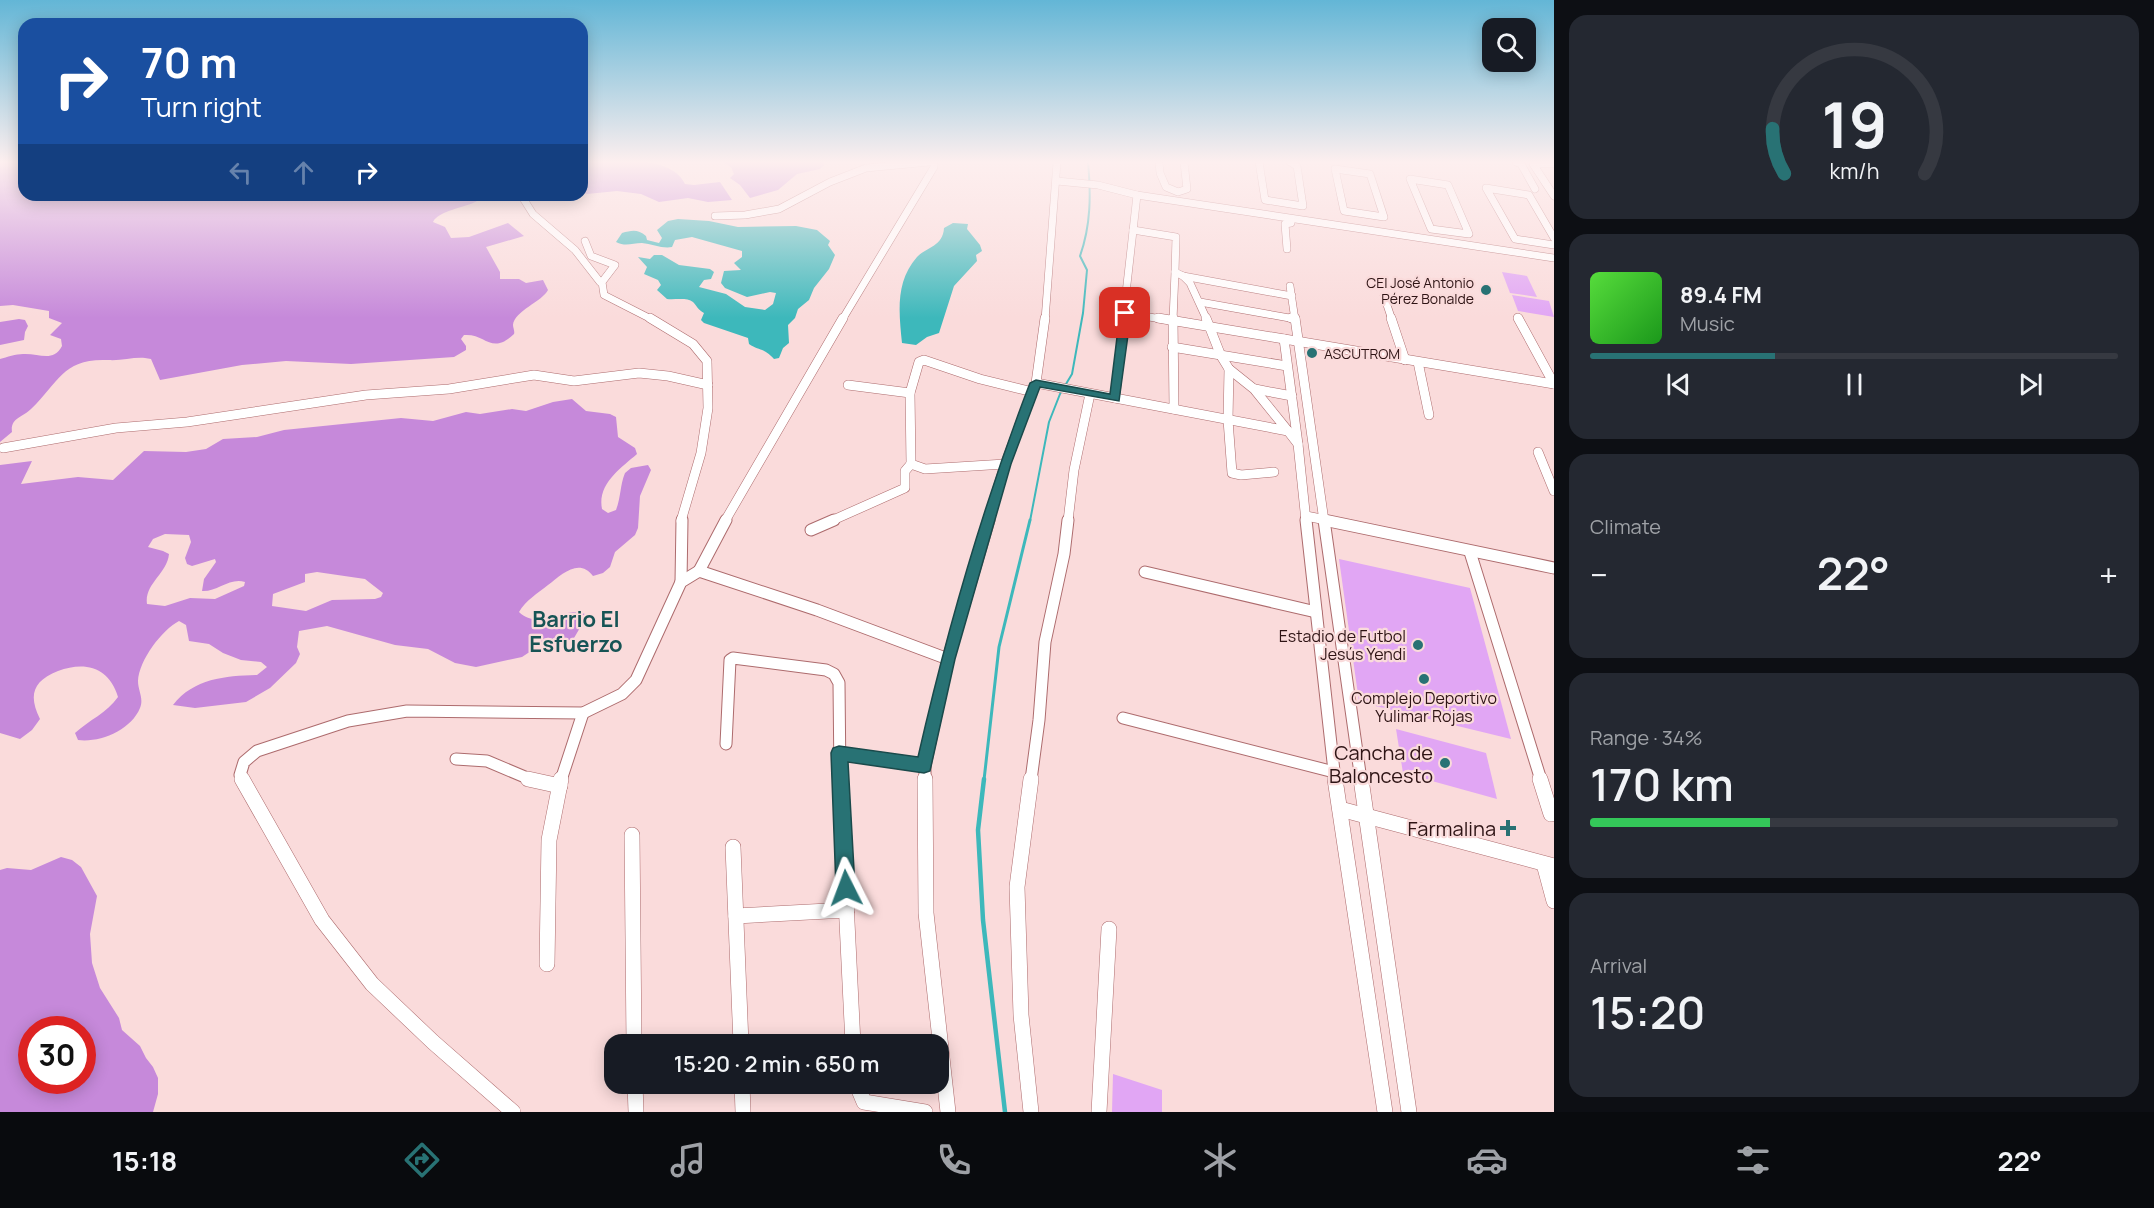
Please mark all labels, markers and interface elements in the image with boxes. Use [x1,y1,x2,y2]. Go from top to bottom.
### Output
map controls [1482,18,1536,72]
button: search [1482,18,1536,72]
text: 70 m [141,33,237,91]
icon: right [42,42,120,120]
text: 19 [1821,81,1887,167]
text: Turn right [141,88,262,125]
icon: left [224,156,257,189]
icon: ahead [287,156,320,189]
icon: right [350,156,383,189]
text: km/h [1829,157,1879,186]
place label: CEI José Antonio Pérez Bonalde [1366,273,1474,308]
text: 89.4 FM [1680,280,1762,310]
marker: CEI José Antonio Pérez Bonalde [1479,283,1493,297]
pin [1099,287,1150,338]
icon: arrive [1108,296,1141,329]
text: Music [1680,310,1735,337]
place label: ASCUTROM [1324,344,1400,363]
marker: ASCUTROM [1305,346,1319,360]
icon: previous [1662,368,1695,401]
icon: pause [1838,368,1871,401]
icon: next [2014,368,2047,401]
text: Climate [1590,513,1661,540]
text: 22° [1817,542,1890,604]
text: − [1590,552,1608,597]
text: + [2099,552,2118,597]
district label: Barrio El Esfuerzo [529,604,623,659]
place label: Estadio de Futbol Jesús Yendi [1279,625,1406,665]
marker: Estadio de Futbol Jesús Yendi [1411,638,1425,652]
marker: Complejo Deportivo Yulimar Rojas [1417,672,1431,686]
place label: Complejo Deportivo Yulimar Rojas [1351,687,1497,727]
text: Range · 34% [1590,724,1703,751]
place label: Cancha de Baloncesto [1329,739,1433,789]
text: 170 km [1590,753,1734,815]
marker: Cancha de Baloncesto [1438,756,1452,770]
place label: Farmalina [1408,815,1496,842]
marker: Farmalina [1501,821,1515,835]
position arrow [814,856,878,920]
text: Arrival [1590,952,1647,979]
text: 15:20 [1590,981,1705,1043]
speed limit sign: 30 [18,1016,96,1094]
text: 15:20 · 2 min · 650 m [674,1049,879,1079]
icon: directions [401,1139,443,1181]
icon: music [667,1139,709,1181]
icon: phone [933,1139,975,1181]
icon: climate [1199,1139,1241,1181]
icon: car [1466,1139,1508,1181]
icon: filters [1732,1139,1774,1181]
text: 15:18 [112,1142,177,1179]
text: 22° [1998,1142,2042,1179]

